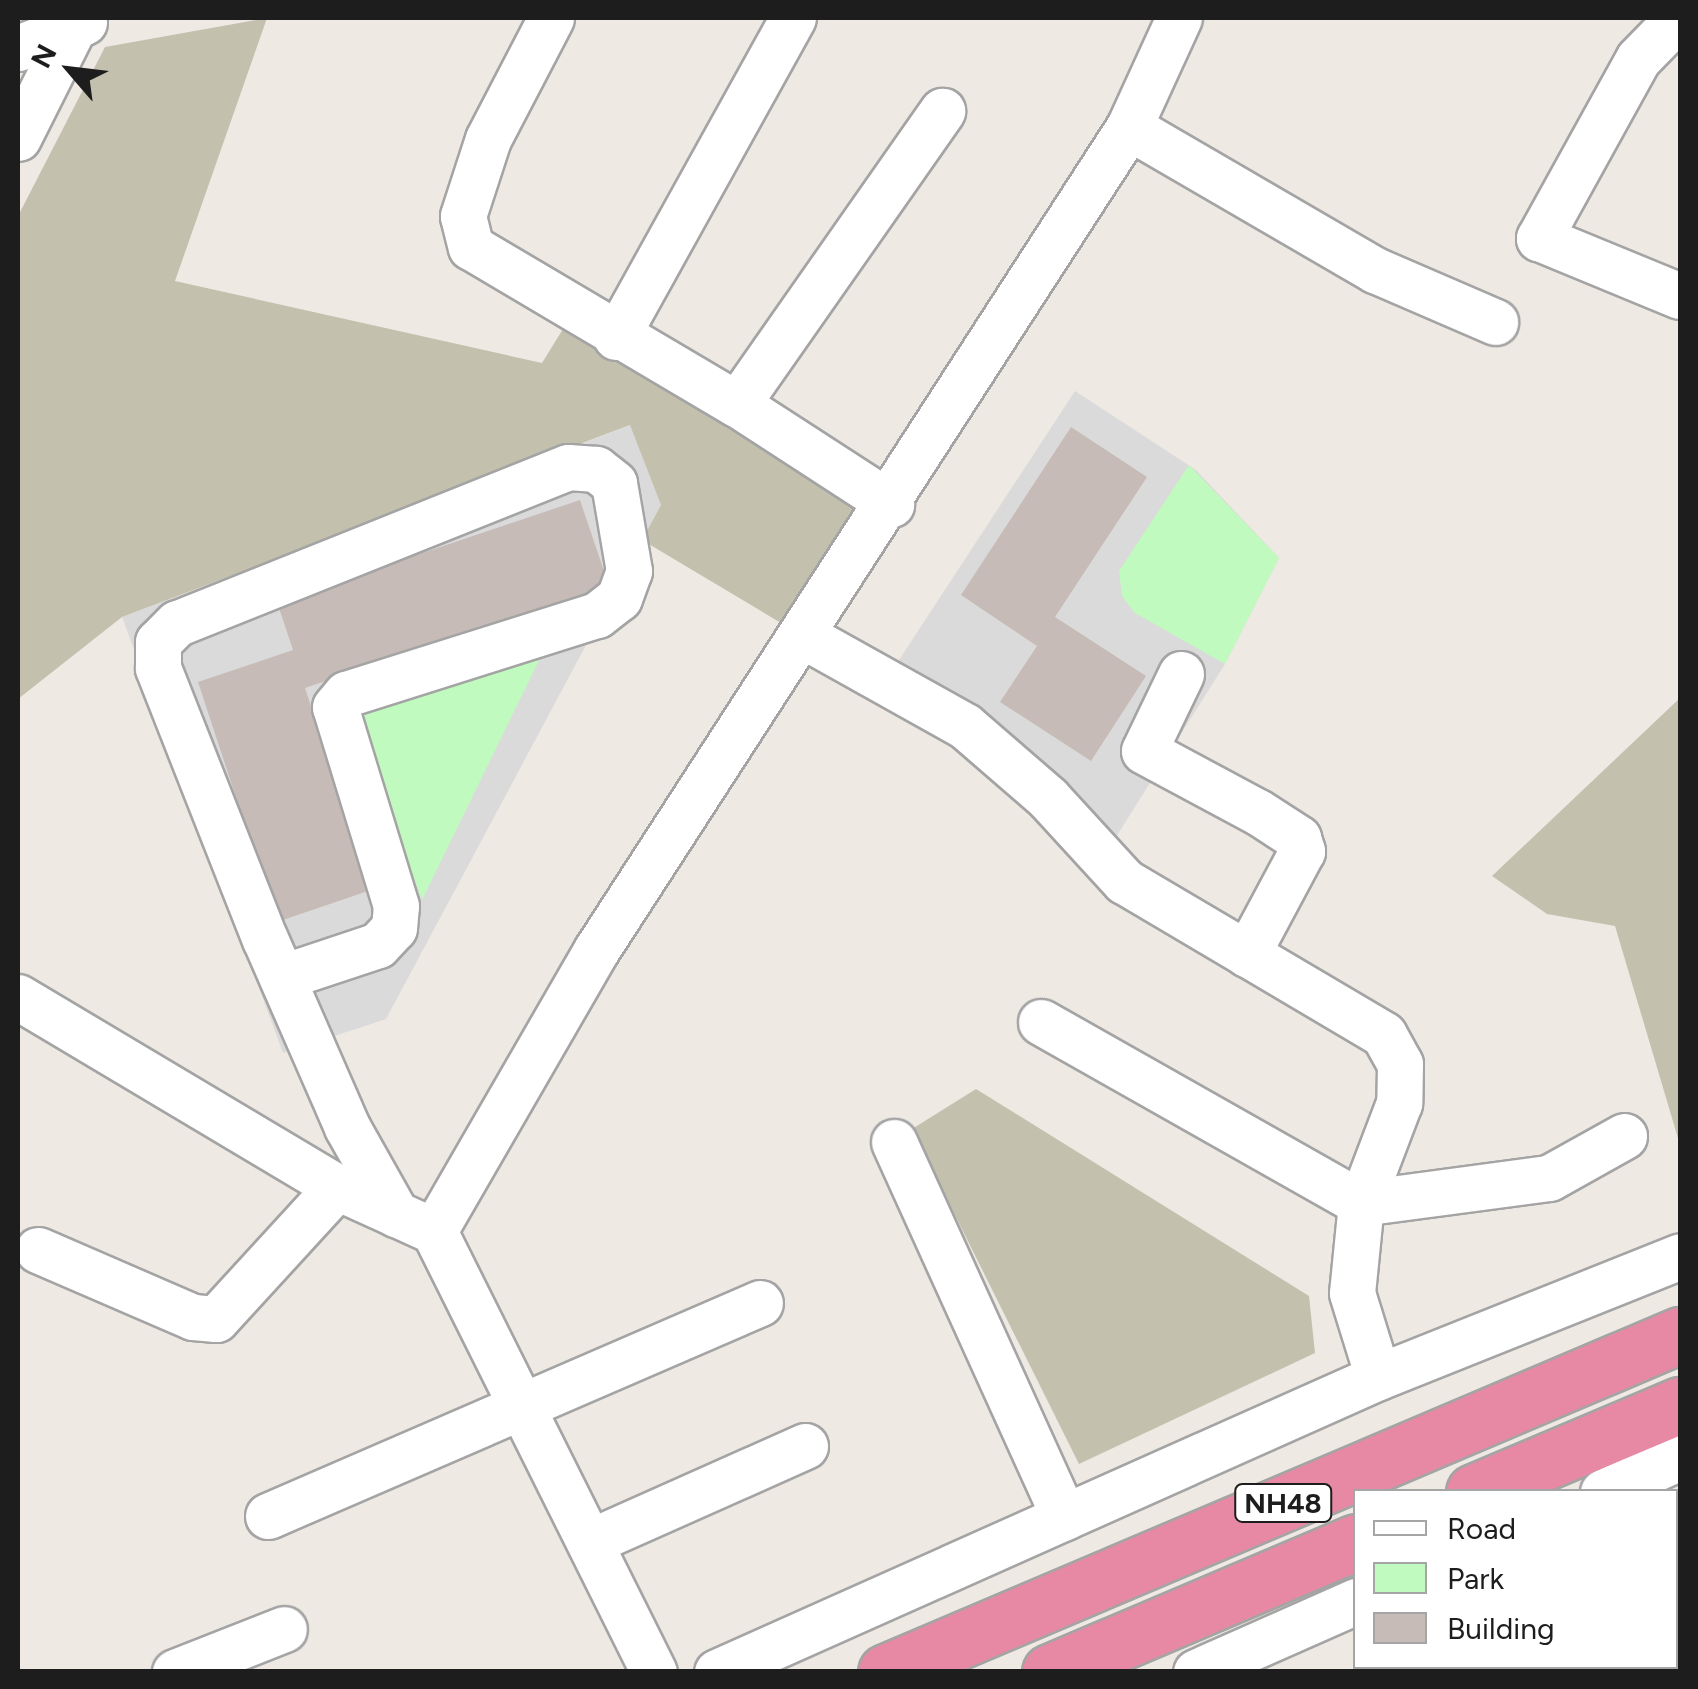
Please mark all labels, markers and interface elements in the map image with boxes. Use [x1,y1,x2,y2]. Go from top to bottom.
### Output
north arrow [20,20,120,120]
text: N [23,38,64,73]
road number: NH48 [1233,1480,1333,1526]
legend [1353,1489,1678,1669]
text: Road [1447,1510,1516,1547]
text: Park [1447,1560,1504,1597]
text: Building [1447,1610,1555,1647]

